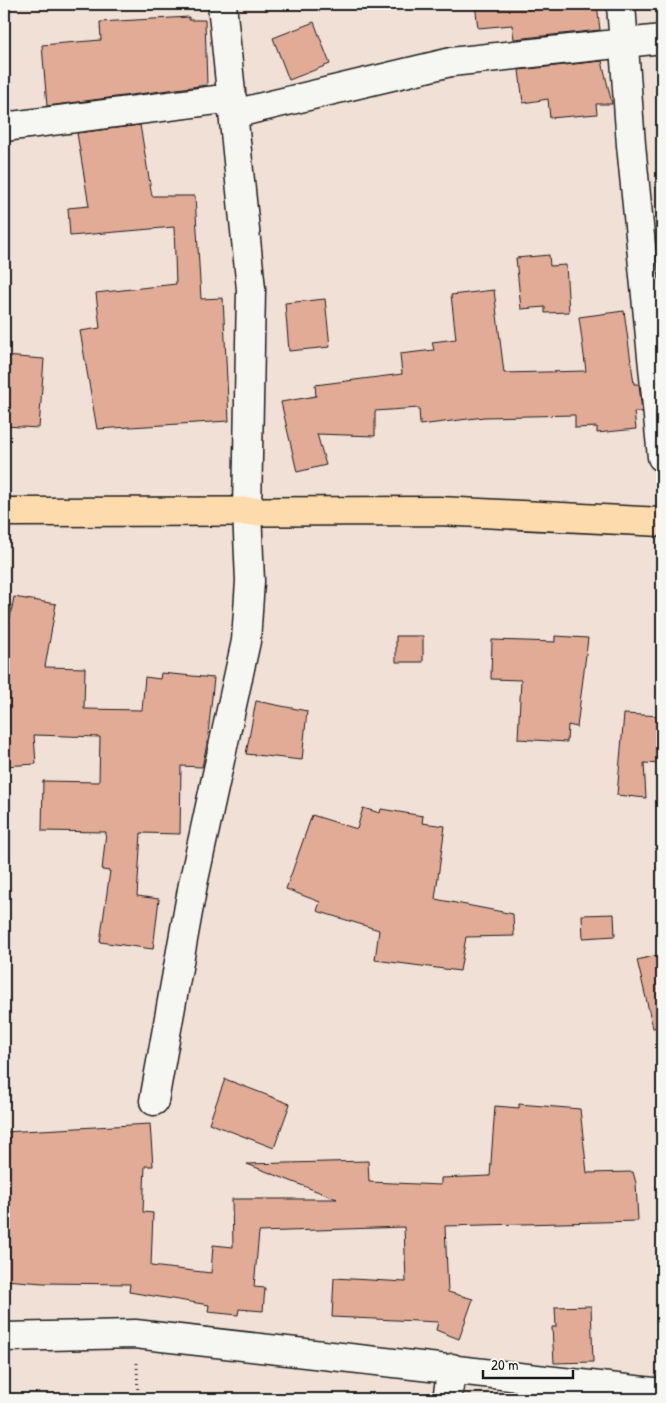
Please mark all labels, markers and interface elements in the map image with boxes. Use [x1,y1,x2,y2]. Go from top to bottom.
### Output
scale bar [483,1348,574,1380]
text: 20 m [491,1354,518,1375]

